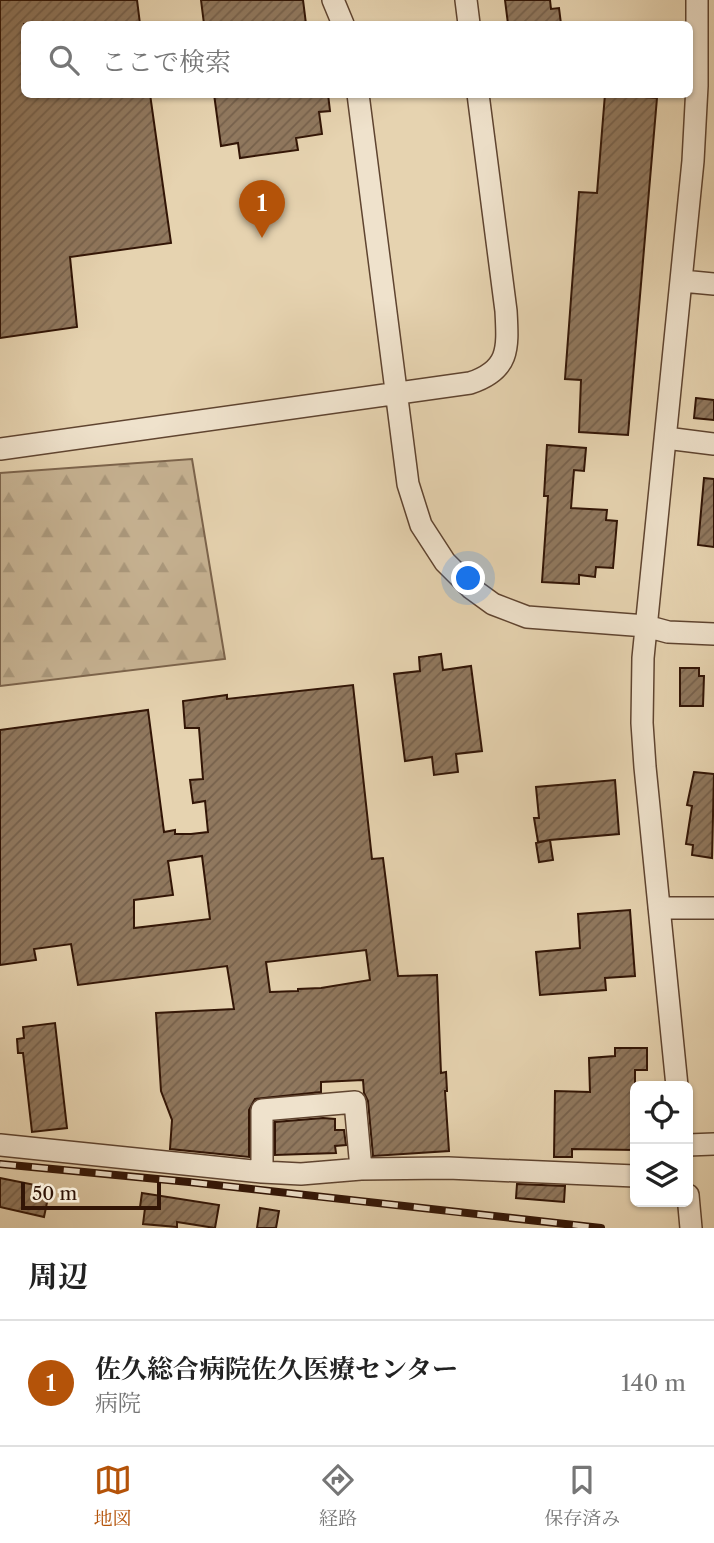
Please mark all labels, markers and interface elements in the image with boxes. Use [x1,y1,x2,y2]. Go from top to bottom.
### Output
search box [21,21,693,98]
icon: search [45,41,83,79]
text: ここで検索 [101,46,231,78]
pin: 1 [239,180,285,238]
your location [451,561,485,595]
map controls [630,1081,693,1207]
button: locate [630,1081,693,1144]
button: layers [630,1144,693,1207]
scale bar [21,1179,161,1211]
text: 50 m [32,1182,77,1205]
text: 周辺 [28,1258,88,1295]
text: 佐久総合病院佐久医療センター [95,1353,458,1385]
text: 1 [46,1369,56,1397]
text: 140 m [621,1369,686,1397]
text: 病院 [95,1389,141,1417]
tab: 地図 [94,1461,132,1530]
tab: 経路 [319,1461,357,1530]
tab: 保存済み [544,1461,620,1530]

